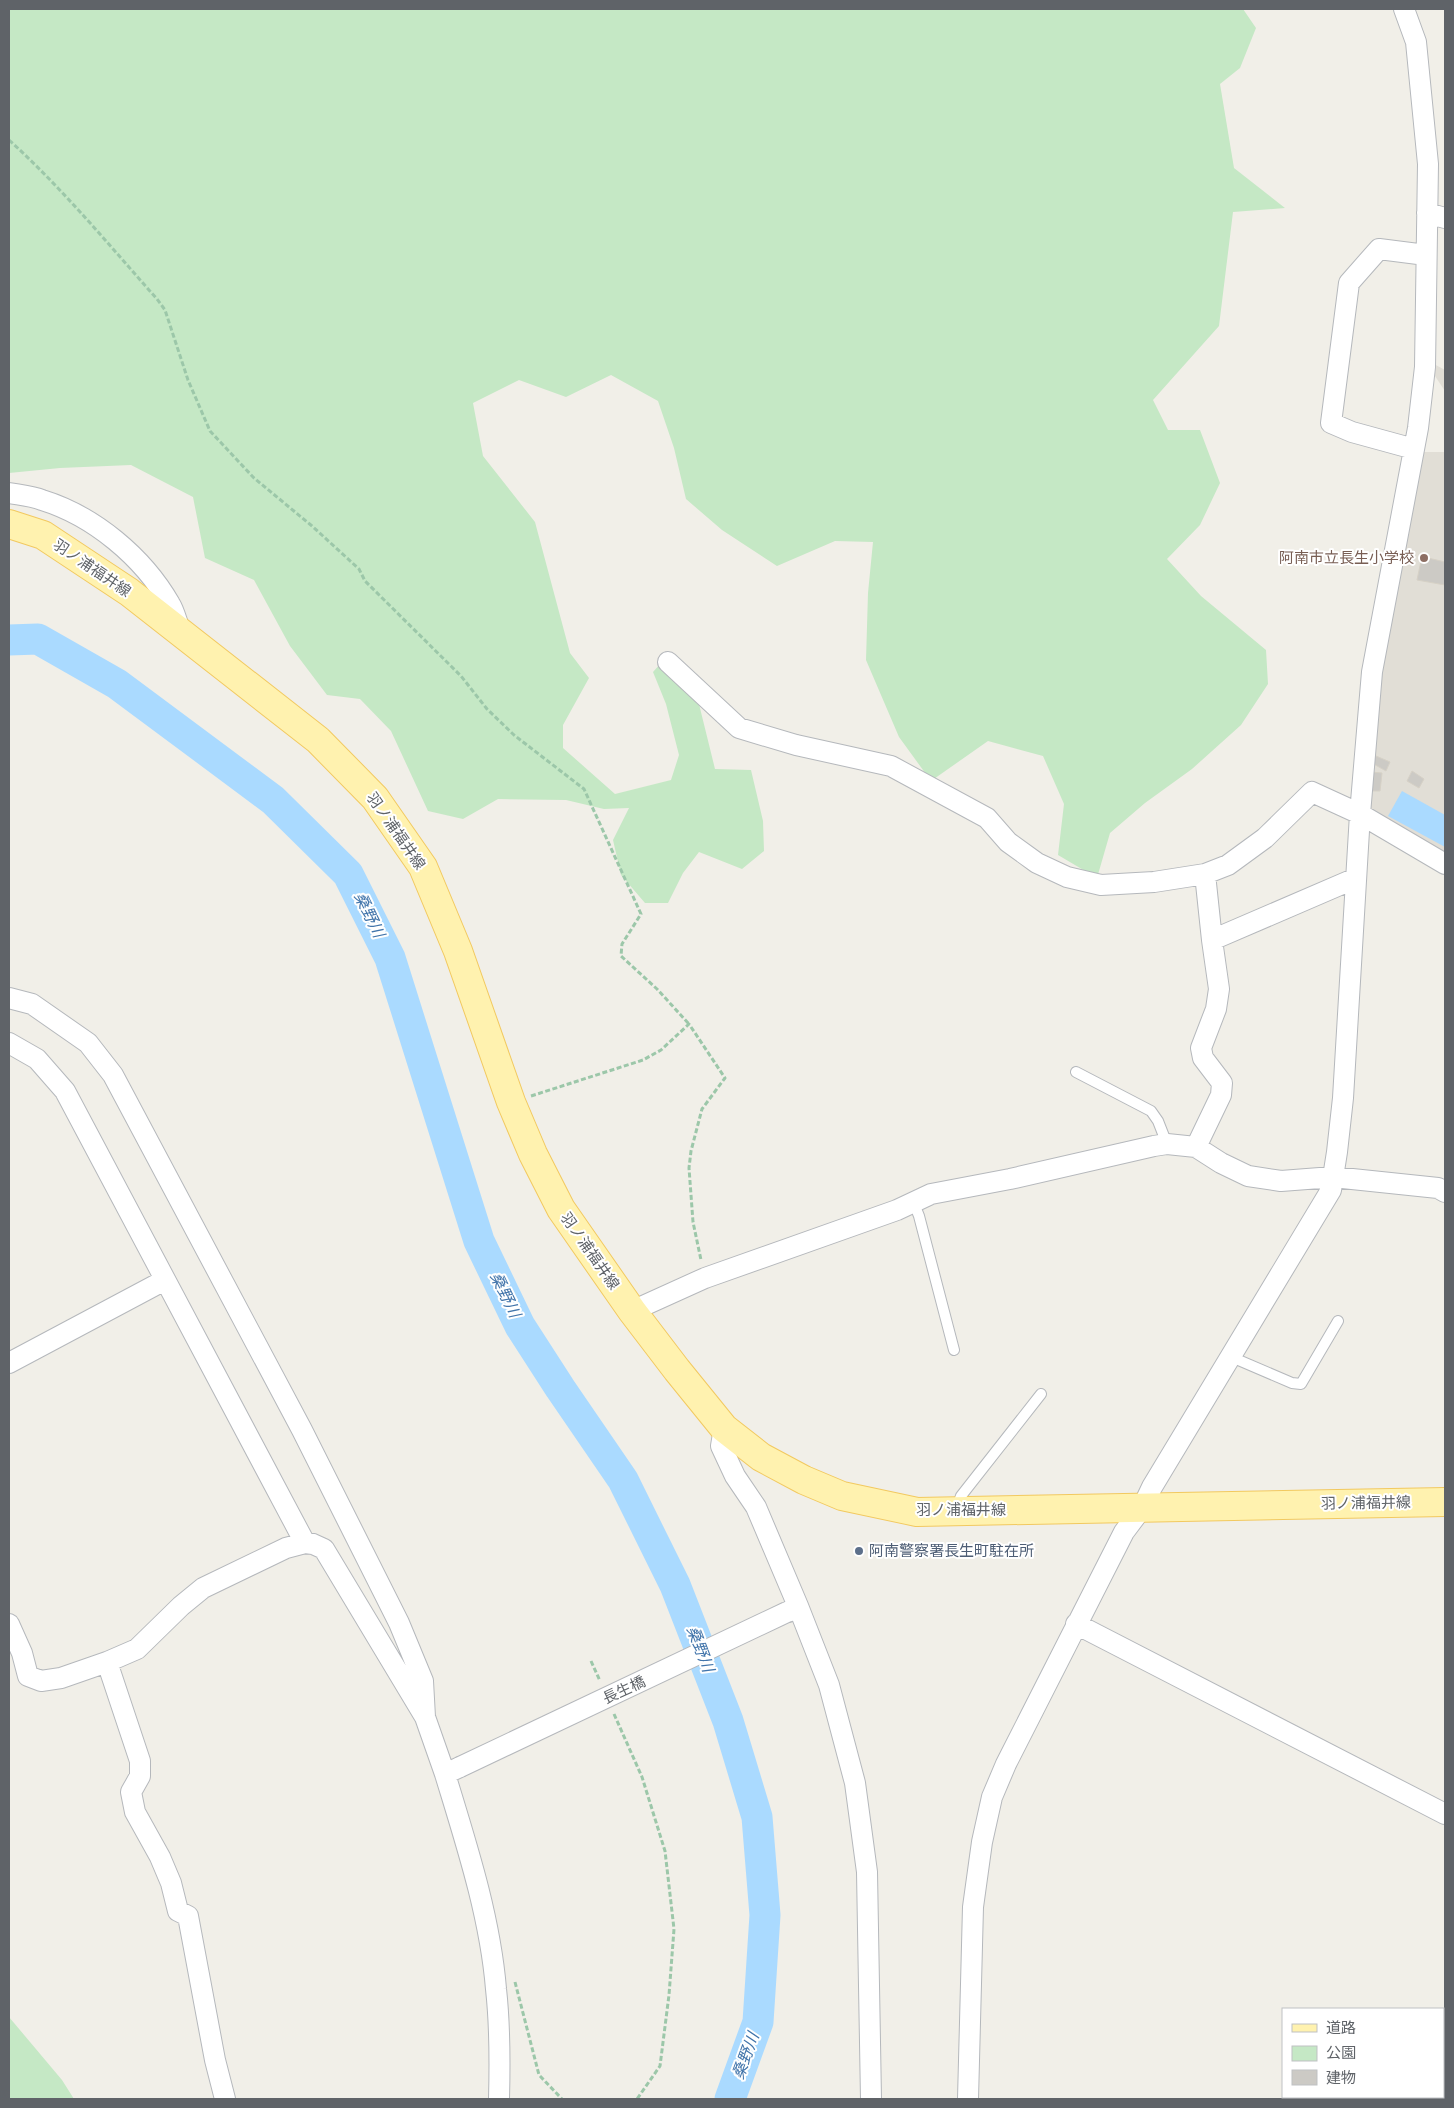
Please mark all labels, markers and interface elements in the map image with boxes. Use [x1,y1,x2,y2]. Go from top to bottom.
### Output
street label: 羽ノ浦福井線 [50,535,134,601]
place label: 阿南市立長生小学校 [1279,549,1414,567]
marker: 阿南市立長生小学校 [1418,552,1430,564]
street label: 羽ノ浦福井線 [363,789,429,873]
water label: 桑野川 [349,889,389,943]
street label: 羽ノ浦福井線 [557,1209,623,1293]
water label: 桑野川 [485,1269,525,1323]
street label: 羽ノ浦福井線 [1321,1493,1411,1513]
street label: 羽ノ浦福井線 [916,1501,1006,1519]
place label: 阿南警察署長生町駐在所 [869,1542,1034,1560]
marker: 阿南警察署長生町駐在所 [853,1545,865,1557]
water label: 桑野川 [682,1623,719,1677]
street label: 長生橋 [600,1672,648,1708]
legend [1282,2008,1444,2098]
text: 道路 [1326,2019,1356,2037]
water label: 桑野川 [728,2028,764,2082]
text: 公園 [1326,2044,1356,2062]
text: 建物 [1326,2069,1356,2087]

